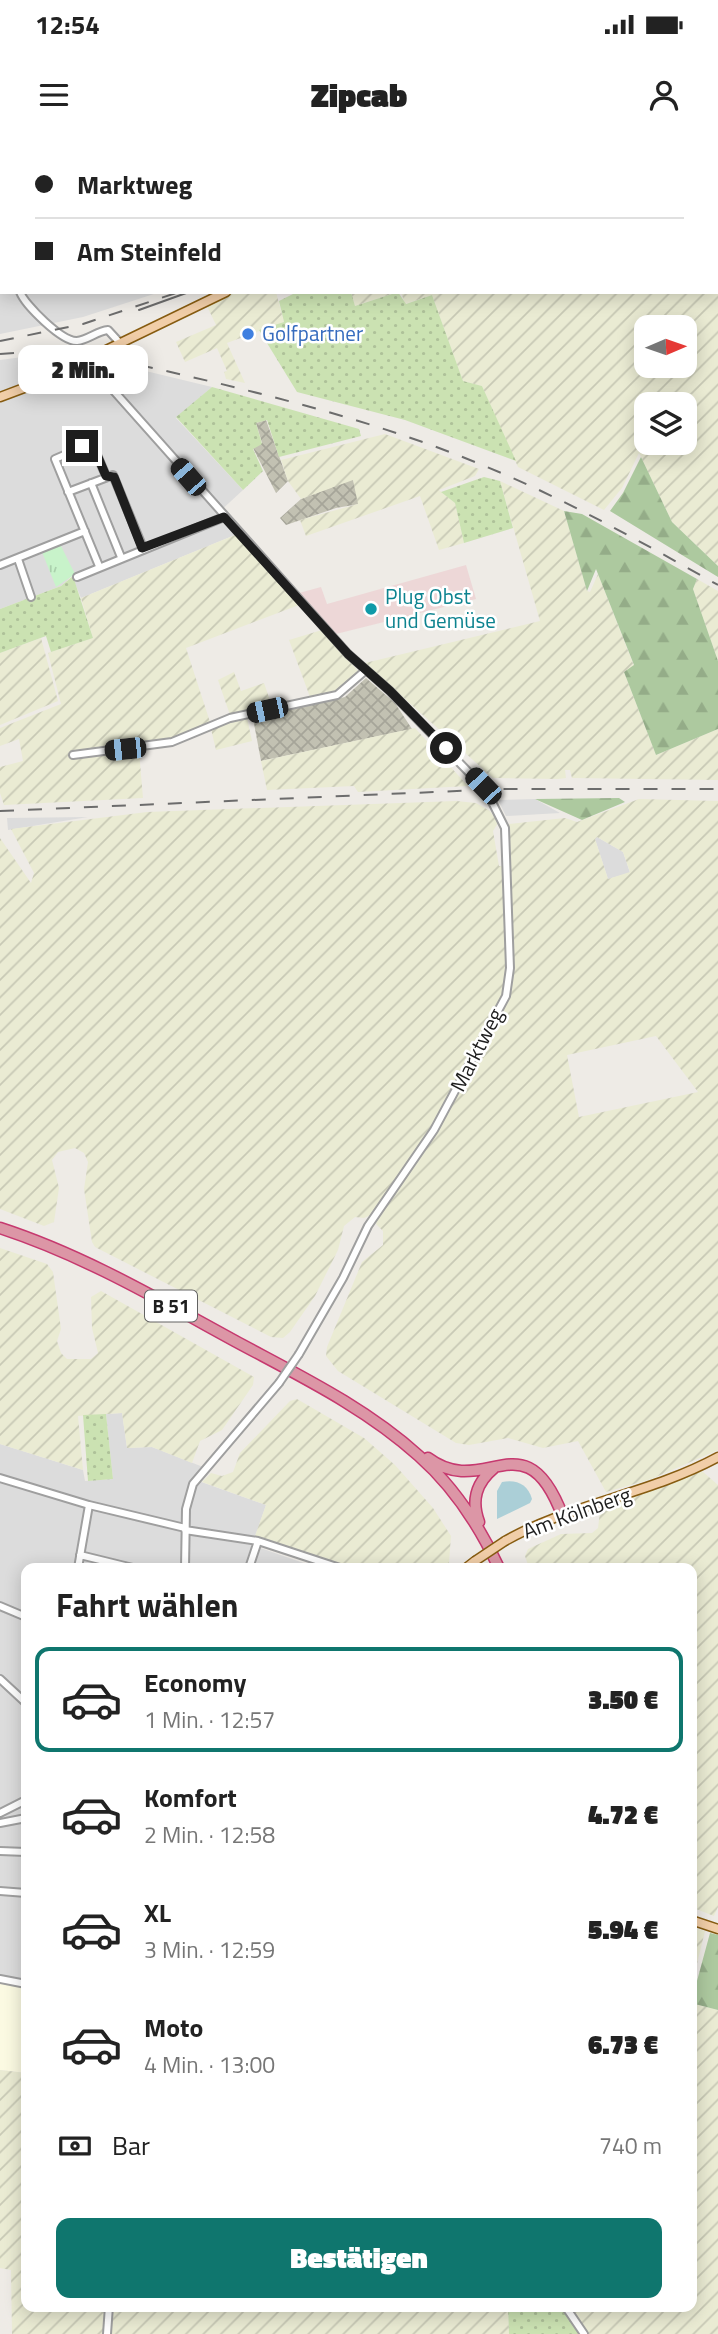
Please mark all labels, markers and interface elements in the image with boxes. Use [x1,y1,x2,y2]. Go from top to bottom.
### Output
text: 12:54 [35,5,100,44]
text: Zipcab [311,71,407,119]
icon: menu [35,76,73,114]
icon: person [645,76,683,114]
text: Marktweg [77,165,192,204]
text: Am Steinfeld [77,232,222,271]
north arrow [634,315,696,378]
map controls [634,315,697,455]
place label: Golfpartner [262,317,363,349]
marker: Golfpartner [240,326,256,342]
callout: 2 Min. [17,344,147,394]
text: 2 Min. [51,352,115,387]
button: layers [634,392,697,455]
route end [66,430,98,462]
car [167,454,210,500]
place label: Plug Obst und Gemüse [385,580,496,636]
marker: Plug Obst und Gemüse [363,601,379,617]
car [245,695,290,725]
route start [430,732,462,764]
car [104,736,147,762]
car [461,764,506,808]
street label: Marktweg [441,1002,511,1097]
road number: B 51 [145,1290,197,1322]
street label: Am Kölnberg [518,1478,635,1546]
text: Fahrt wählen [56,1581,239,1629]
text: Economy [144,1663,246,1702]
icon: car [60,1668,123,1731]
text: 3.50 € [588,1680,658,1719]
text: 1 Min. · 12:57 [144,1702,275,1737]
text: Komfort [144,1778,237,1817]
icon: car [60,1783,123,1846]
text: 4.72 € [588,1795,658,1834]
text: 2 Min. · 12:58 [144,1817,275,1852]
text: XL [144,1893,171,1932]
icon: car [60,1898,123,1961]
text: 5.94 € [588,1910,658,1949]
text: 3 Min. · 12:59 [144,1932,275,1967]
text: Moto [144,2008,203,2047]
icon: car [60,2013,123,2076]
text: 6.73 € [588,2025,658,2064]
text: 4 Min. · 13:00 [144,2047,275,2082]
text: Bar [112,2126,150,2165]
icon: cash [56,2127,94,2165]
text: 740 m [599,2128,662,2163]
button: Bestätigen [56,2218,662,2298]

